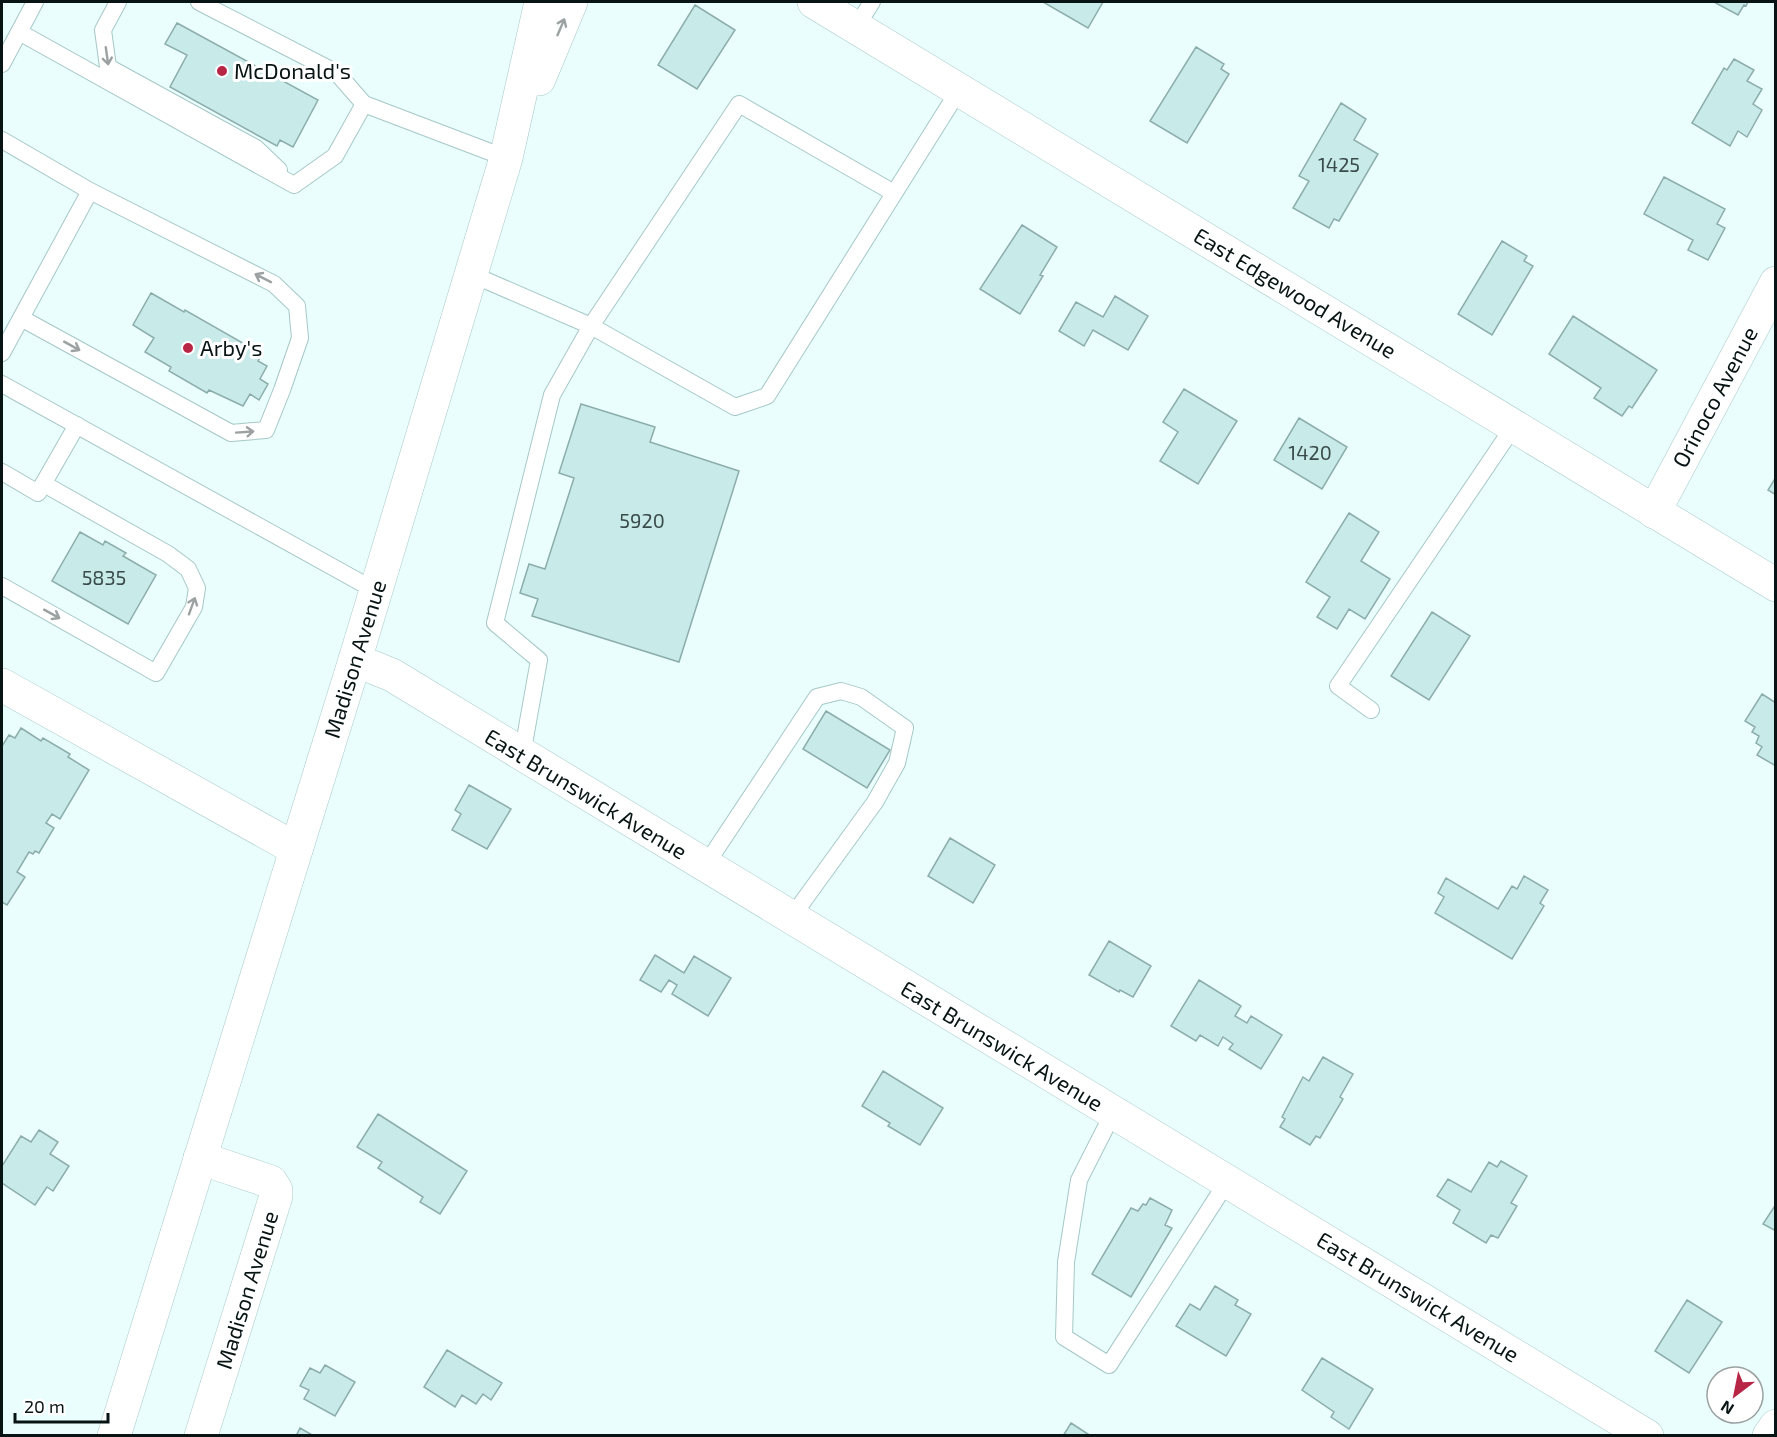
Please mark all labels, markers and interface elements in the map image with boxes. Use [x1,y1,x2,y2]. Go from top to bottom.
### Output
one-way arrow [556,18,567,37]
one-way arrow [102,46,113,66]
place label: McDonald's [234,57,351,83]
marker: McDonald's [215,64,229,78]
house number: 1425 [1318,152,1360,176]
street label: East Edgewood Avenue [1190,221,1401,363]
one-way arrow [255,272,273,284]
street label: Orinoco Avenue [1666,322,1762,471]
place label: Arby's [200,334,262,360]
one-way arrow [63,340,80,352]
marker: Arby's [181,341,195,355]
one-way arrow [234,426,254,437]
house number: 1420 [1288,440,1332,464]
house number: 5920 [619,508,665,532]
house number: 5835 [82,565,126,589]
street label: Madison Avenue [318,576,390,741]
one-way arrow [187,597,198,616]
one-way arrow [43,609,61,620]
street label: East Brunswick Avenue [481,722,692,864]
street label: East Brunswick Avenue [897,974,1108,1116]
street label: Madison Avenue [210,1207,282,1372]
street label: East Brunswick Avenue [1313,1225,1524,1367]
north arrow [1705,1365,1765,1425]
scale bar [15,1386,108,1424]
text: 20 m [24,1395,65,1417]
text: N [1717,1397,1737,1419]

